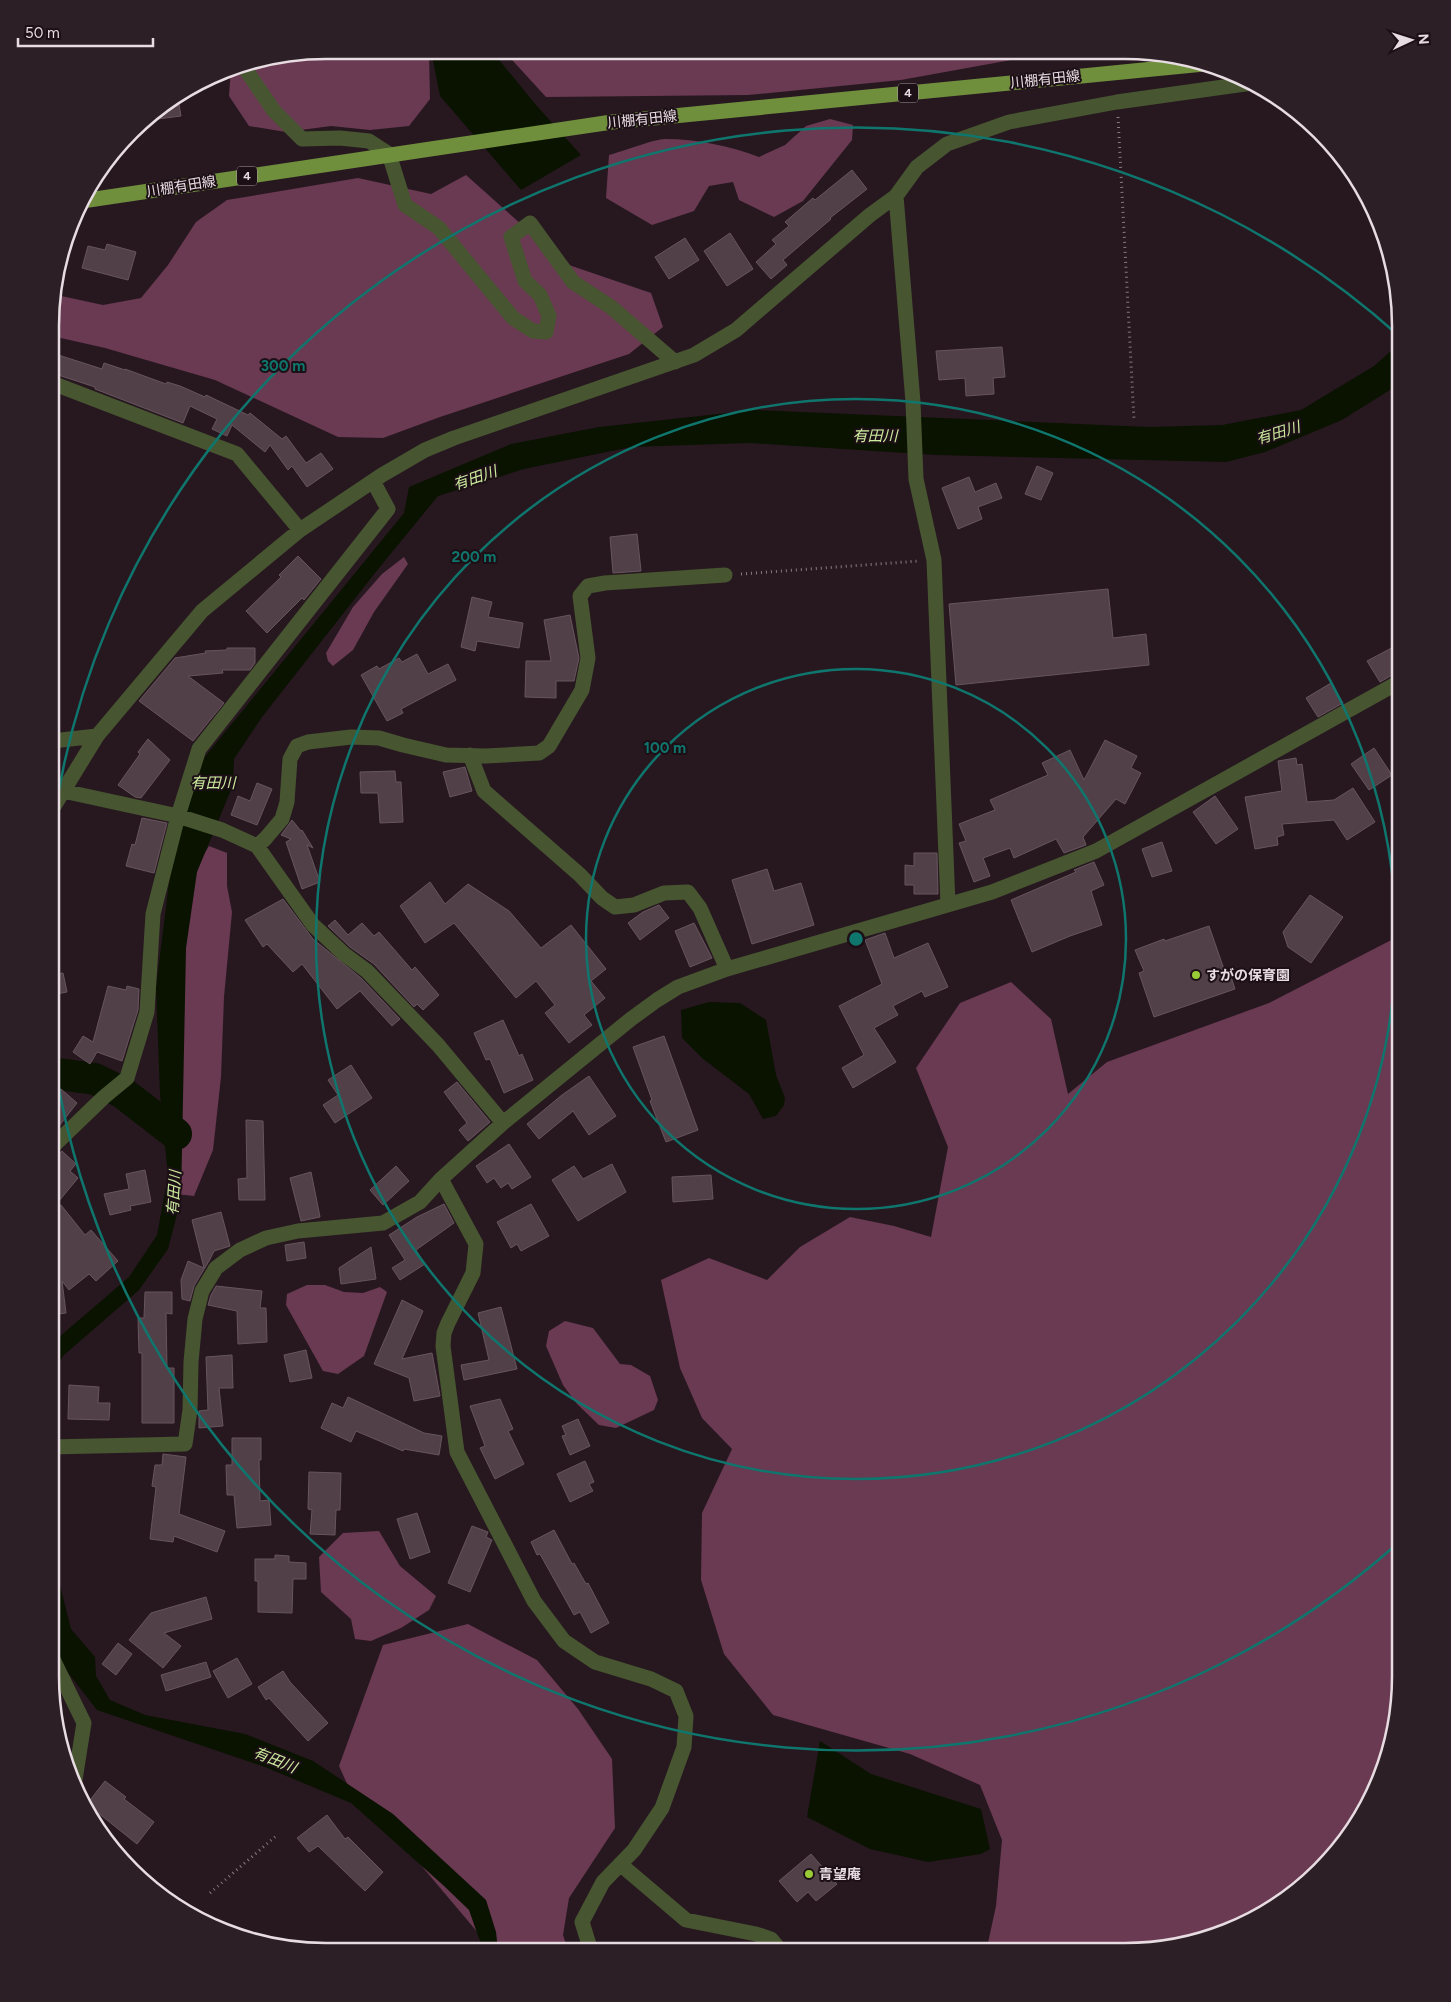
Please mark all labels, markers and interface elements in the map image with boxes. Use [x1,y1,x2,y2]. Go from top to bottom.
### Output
scale bar [18,15,152,47]
north arrow [1386,15,1436,65]
text: 50 m [25,24,60,42]
text: N [1415,33,1432,45]
street label: 川棚有田線 [1009,67,1081,92]
road number: 4 [898,84,918,102]
street label: 川棚有田線 [606,107,678,132]
road number: 4 [237,167,257,186]
street label: 川棚有田線 [145,173,217,200]
text: 300 m [261,357,305,375]
water label: 有田川 [1254,417,1304,448]
water label: 有田川 [852,427,899,445]
water label: 有田川 [451,462,501,494]
text: 200 m [452,548,496,566]
text: 100 m [644,739,686,757]
water label: 有田川 [190,774,237,792]
centre of rings [847,930,865,948]
place label: すがの保育園 [1206,967,1290,984]
marker: すがの保育園 [1190,969,1202,981]
water label: 有田川 [163,1168,185,1216]
water label: 有田川 [251,1743,301,1778]
place label: 青望庵 [819,1866,861,1883]
marker: 青望庵 [803,1868,815,1880]

